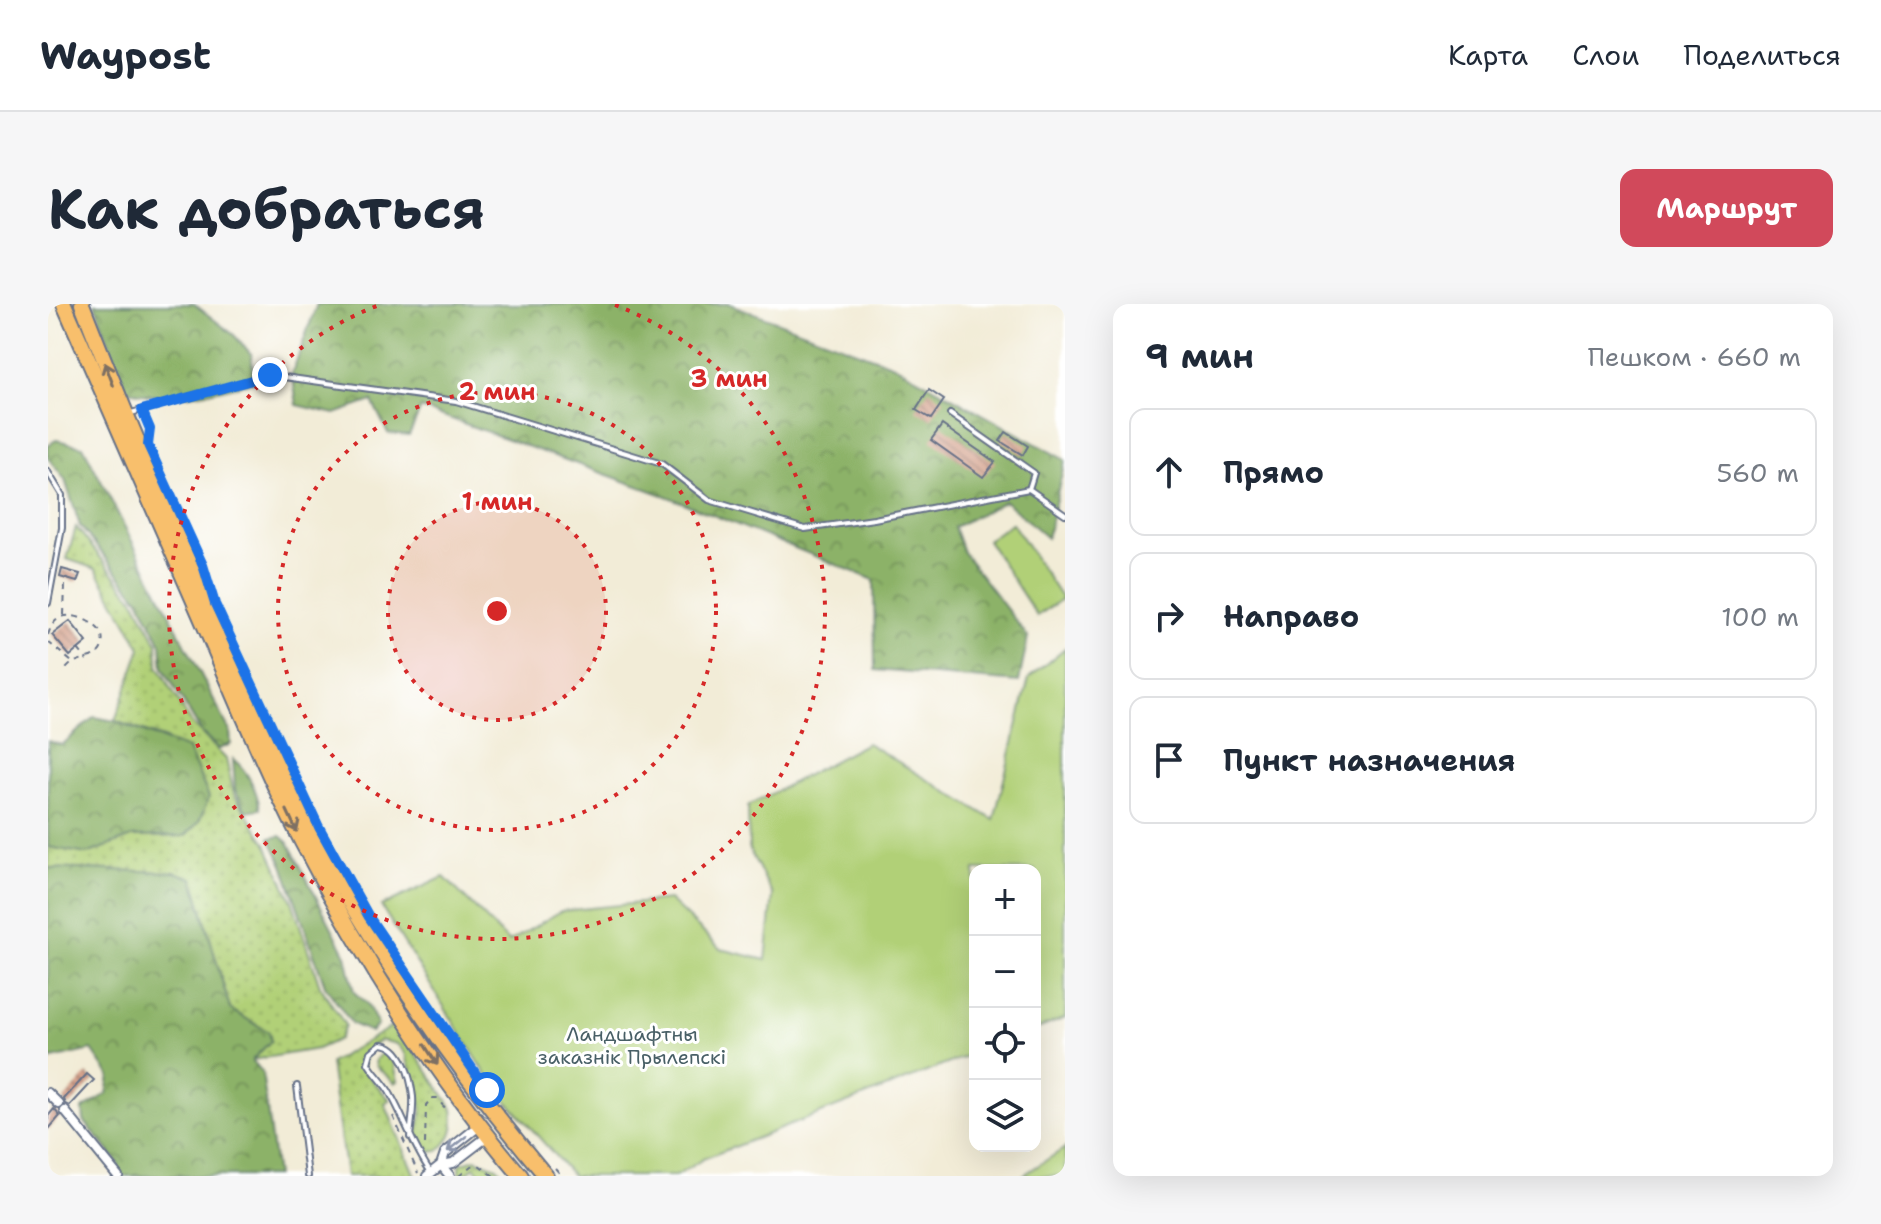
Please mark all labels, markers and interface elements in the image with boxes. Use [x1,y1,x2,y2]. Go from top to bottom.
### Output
text: Waypost [40,30,211,81]
text: Карта [1448,36,1528,74]
text: Слои [1572,36,1639,74]
text: Поделиться [1683,36,1841,74]
button: Маршрут [1620,169,1833,247]
text: Как добраться [48,171,485,246]
text: 9 мин [1145,333,1254,379]
text: Пешком · 660 m [1588,339,1801,374]
route end [252,357,288,393]
one-way arrow [101,362,115,387]
text: 3 мин [691,363,768,395]
text: 2 мин [459,376,536,408]
icon: ahead [1147,450,1191,494]
text: Прямо [1223,452,1324,493]
text: 560 m [1716,455,1799,490]
text: 1 мин [461,486,533,518]
icon: right [1147,594,1191,638]
text: Направо [1223,596,1359,637]
centre of rings [483,597,511,625]
text: 100 m [1721,599,1799,634]
icon: arrive [1147,738,1191,782]
text: Пункт назначения [1223,740,1515,781]
one-way arrow [285,808,300,832]
map controls [969,864,1041,1152]
button: + [969,864,1041,936]
button: − [969,936,1041,1008]
button: locate [969,1008,1041,1080]
park label: Ландшафтны заказнік Прылепскі [538,1021,726,1070]
one-way arrow [423,1043,439,1066]
route start [469,1072,505,1108]
button: layers [969,1080,1041,1152]
one-way arrow [447,1135,468,1152]

